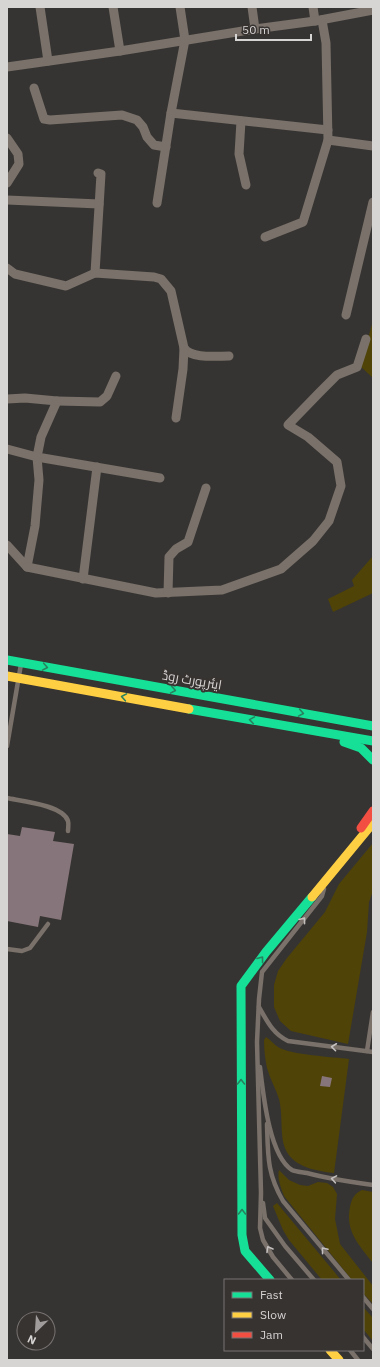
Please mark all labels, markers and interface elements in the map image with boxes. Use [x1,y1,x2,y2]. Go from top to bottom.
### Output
scale bar [236,16,311,42]
text: 50 m [242,22,270,37]
one-way arrow [42,662,49,671]
street label: ایئرپورٹ روڈ [161,666,223,695]
one-way arrow [170,685,177,693]
one-way arrow [121,694,127,702]
one-way arrow [298,708,304,716]
one-way arrow [249,716,255,725]
one-way arrow [299,917,306,924]
one-way arrow [256,956,264,963]
one-way arrow [331,1043,337,1052]
one-way arrow [237,1079,245,1085]
one-way arrow [331,1175,338,1184]
one-way arrow [238,1209,246,1215]
one-way arrow [266,1246,273,1253]
one-way arrow [321,1247,328,1255]
legend [224,1279,364,1351]
text: Fast [260,1287,283,1302]
text: Slow [260,1307,286,1322]
north arrow [16,1311,56,1351]
text: Jam [260,1327,283,1342]
text: N [25,1332,38,1348]

